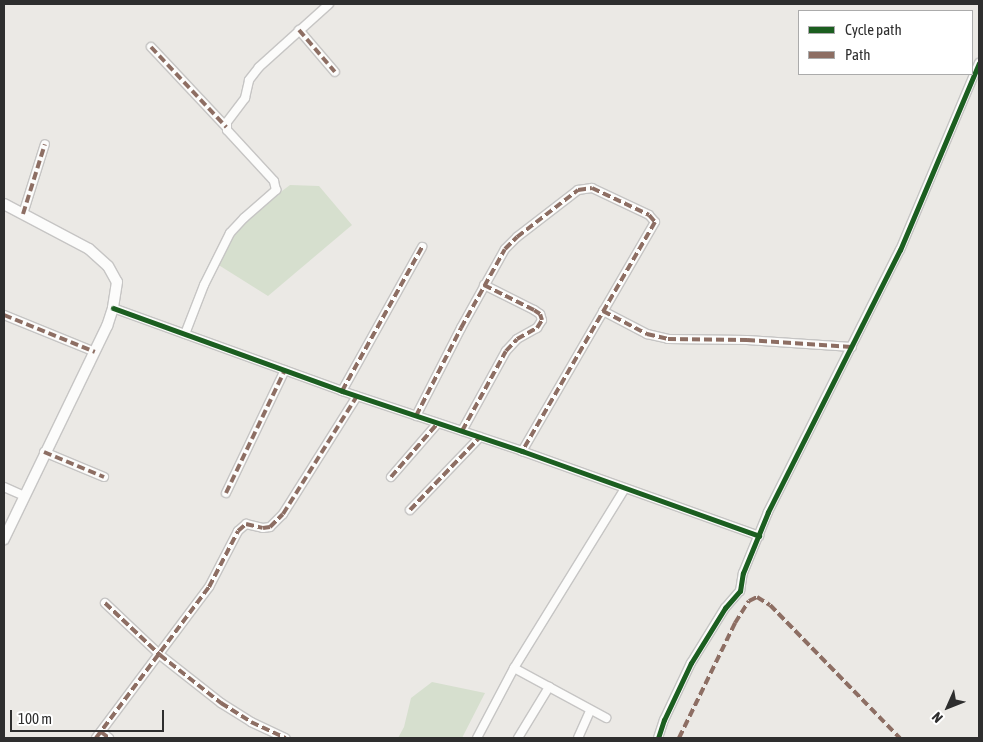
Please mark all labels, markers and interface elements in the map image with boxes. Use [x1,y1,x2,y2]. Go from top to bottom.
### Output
legend [798,10,973,75]
text: Cycle path [845,21,902,38]
text: Path [845,46,871,63]
north arrow [923,682,973,732]
scale bar [12,700,166,732]
text: N [929,709,946,726]
text: 100 m [18,710,52,727]

